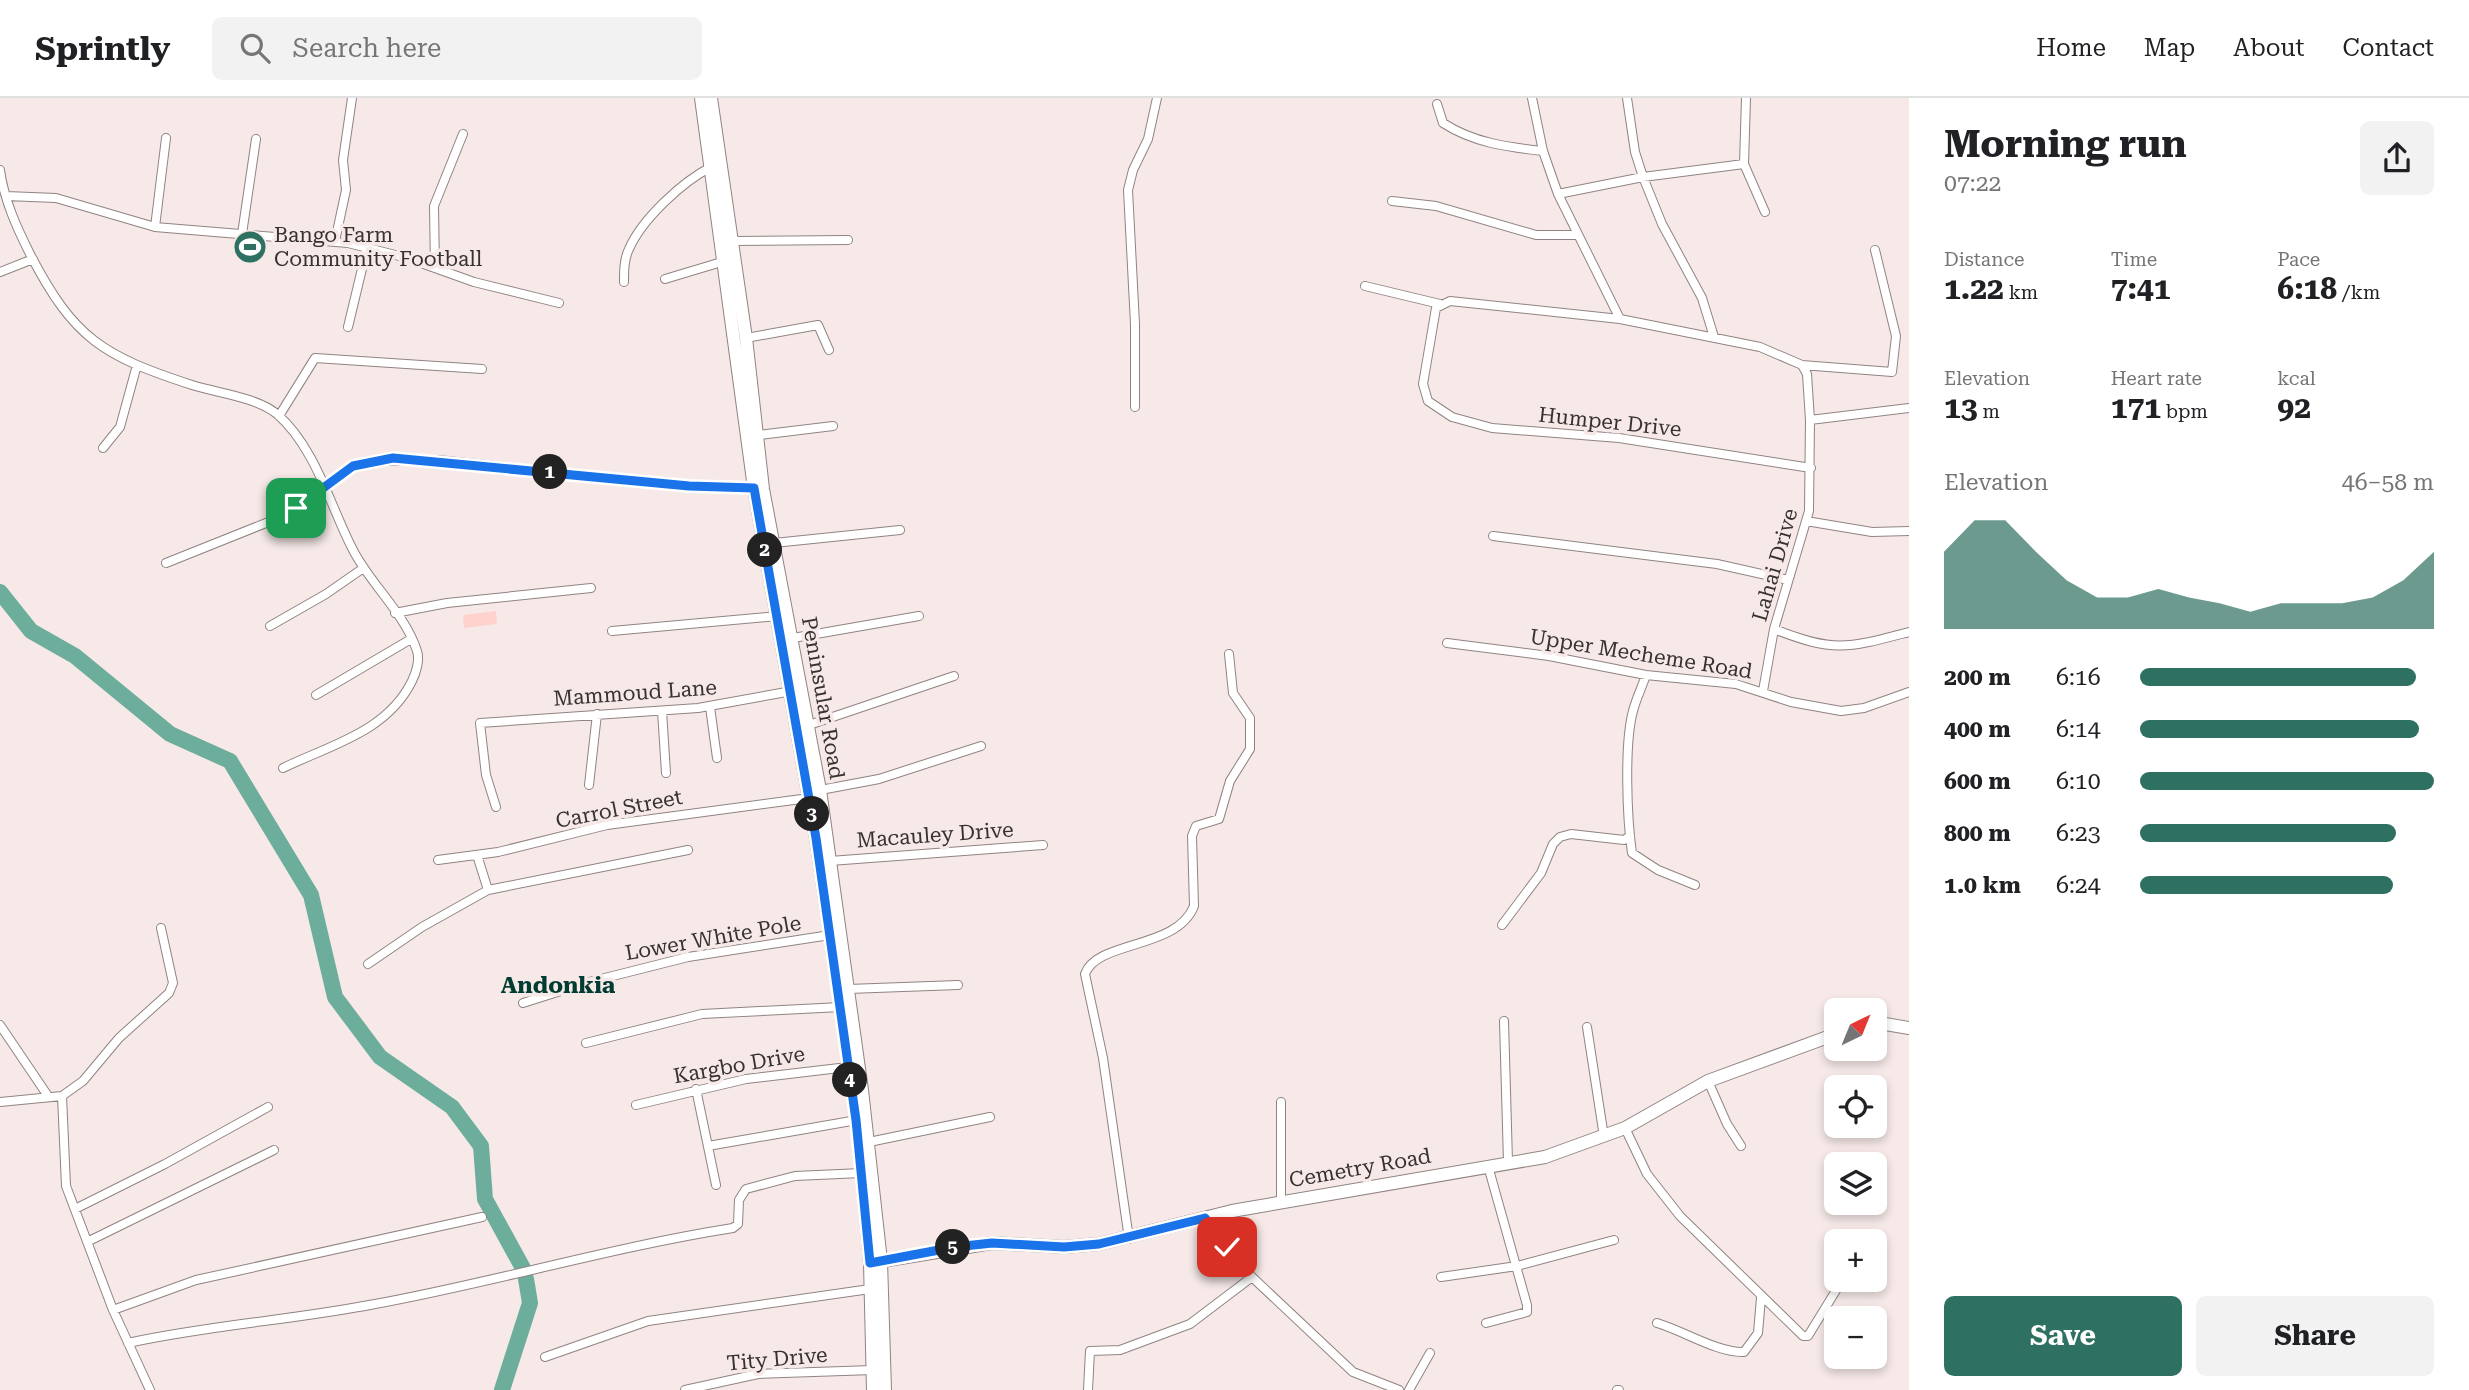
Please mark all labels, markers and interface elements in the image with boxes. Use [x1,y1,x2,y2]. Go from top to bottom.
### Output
search box [212,17,702,80]
text: Sprintly [35,29,170,68]
icon: search [236,29,274,67]
text: Search here [292,33,441,63]
text: Home [2036,34,2106,62]
text: Map [2144,34,2195,62]
text: About [2233,34,2304,62]
text: Contact [2342,34,2434,62]
button: share [2360,121,2434,195]
text: Morning run [1944,122,2187,166]
text: 07:22 [1944,170,2001,197]
place label: Bango Farm Community Football [274,223,483,271]
sports icon: Bango Farm Community Football [231,228,269,266]
text: Distance [1944,248,2024,271]
text: Time [2111,248,2157,271]
text: Pace [2277,248,2320,271]
text: 1.22 [1944,271,2004,306]
text: 7:41 [2111,271,2170,306]
text: 6:18 [2277,271,2337,306]
text: km [2004,281,2038,304]
text: /km [2337,281,2380,304]
text: Elevation [1944,367,2030,390]
text: Heart rate [2111,367,2202,390]
text: kcal [2277,367,2316,390]
text: 13 [1944,390,1978,425]
text: 171 [2111,390,2161,425]
text: 92 [2277,390,2311,425]
text: m [1978,400,2000,423]
text: bpm [2161,400,2208,423]
street label: Humper Drive [1537,403,1683,441]
pin: 1 [532,454,568,490]
text: 1 [544,460,555,483]
text: Elevation [1944,469,2048,496]
text: 46–58 m [2342,469,2434,496]
pin [266,478,326,538]
icon: arrive [277,489,315,527]
street label: Lahai Drive [1747,506,1803,624]
pin: 2 [748,532,782,568]
text: 2 [759,538,770,561]
street label: Peninsular Road [797,615,849,782]
street label: Upper Mecheme Road [1528,625,1755,684]
text: 200 m [1944,664,2011,691]
text: 6:16 [2056,664,2101,691]
street label: Mammoud Lane [552,675,718,711]
text: 400 m [1944,716,2011,743]
text: 6:14 [2056,716,2101,743]
text: 600 m [1944,768,2011,795]
text: 6:10 [2056,768,2101,795]
street label: Carrol Street [554,785,684,833]
pin: 3 [794,796,830,832]
text: 3 [806,802,817,825]
street label: Macauley Drive [856,818,1014,852]
text: 800 m [1944,820,2011,847]
text: 6:23 [2056,820,2101,847]
text: 1.0 km [1944,872,2021,899]
text: 6:24 [2056,872,2101,899]
street label: Lower White Pole [623,911,803,965]
district label: Andonkia [501,972,616,999]
north arrow [1824,998,1886,1060]
map controls [1824,998,1887,1369]
street label: Kargbo Drive [671,1042,807,1088]
pin: 4 [832,1062,868,1098]
text: 4 [844,1068,855,1091]
button: locate [1824,1075,1887,1138]
street label: Cemetry Road [1287,1144,1433,1192]
button: layers [1824,1152,1887,1215]
pin [1197,1217,1257,1277]
icon: check [1208,1228,1246,1266]
button: + [1824,1229,1887,1292]
pin: 5 [936,1230,970,1264]
text: 5 [947,1235,958,1258]
button: Save [1944,1296,2182,1376]
button: Share [2196,1296,2434,1376]
button: − [1824,1306,1887,1369]
street label: Tity Drive [725,1343,829,1375]

